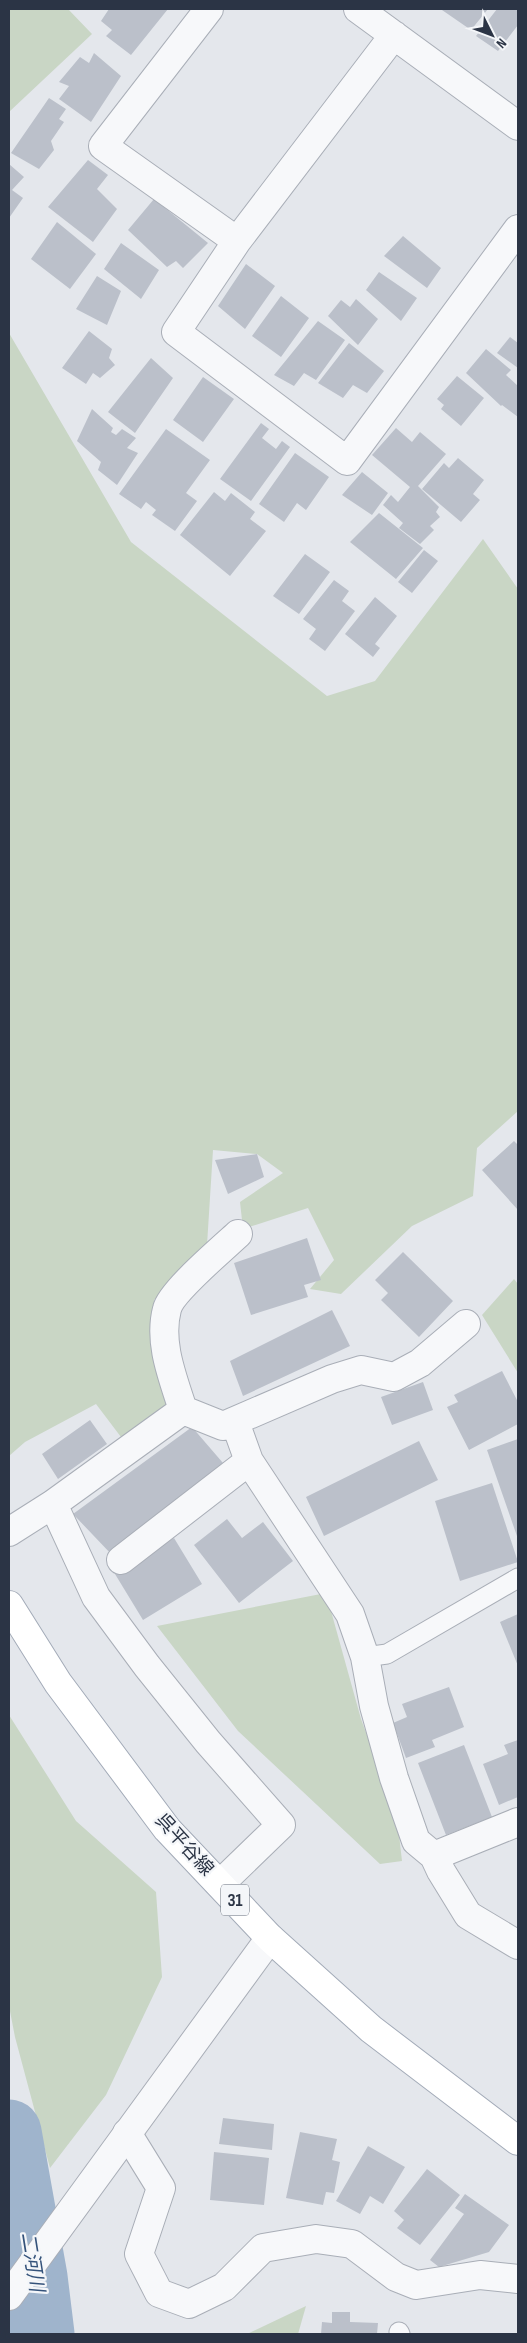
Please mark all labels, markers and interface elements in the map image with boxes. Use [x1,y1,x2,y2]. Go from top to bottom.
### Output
north arrow [467,10,517,60]
text: N [492,35,510,52]
street label: 呉平谷線 [150,1809,218,1881]
road number: 31 [221,1884,249,1916]
water label: 二河川 [15,2230,49,2295]

